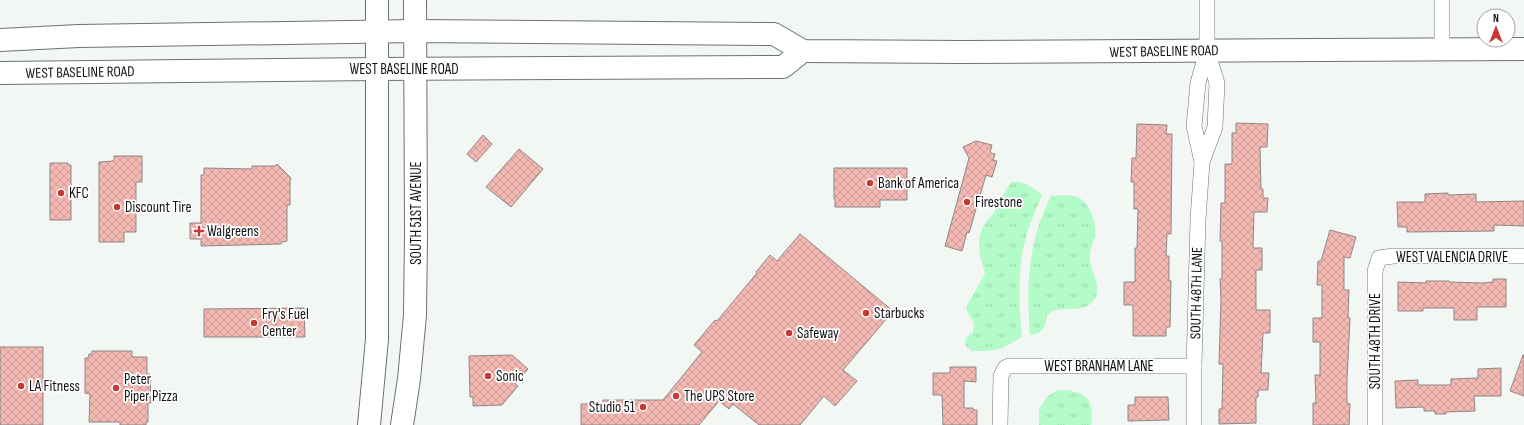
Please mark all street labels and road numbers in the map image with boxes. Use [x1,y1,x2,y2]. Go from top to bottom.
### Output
street label: WEST BASELINE ROAD [1109,41,1219,62]
street label: WEST BASELINE ROAD [349,60,459,79]
street label: WEST BASELINE ROAD [25,62,135,83]
street label: SOUTH 51ST AVENUE [407,161,426,265]
street label: SOUTH 48TH LANE [1186,247,1207,339]
street label: WEST VALENCIA DRIVE [1396,248,1508,267]
street label: SOUTH 48TH DRIVE [1366,293,1385,389]
street label: WEST BRANHAM LANE [1044,357,1154,376]

